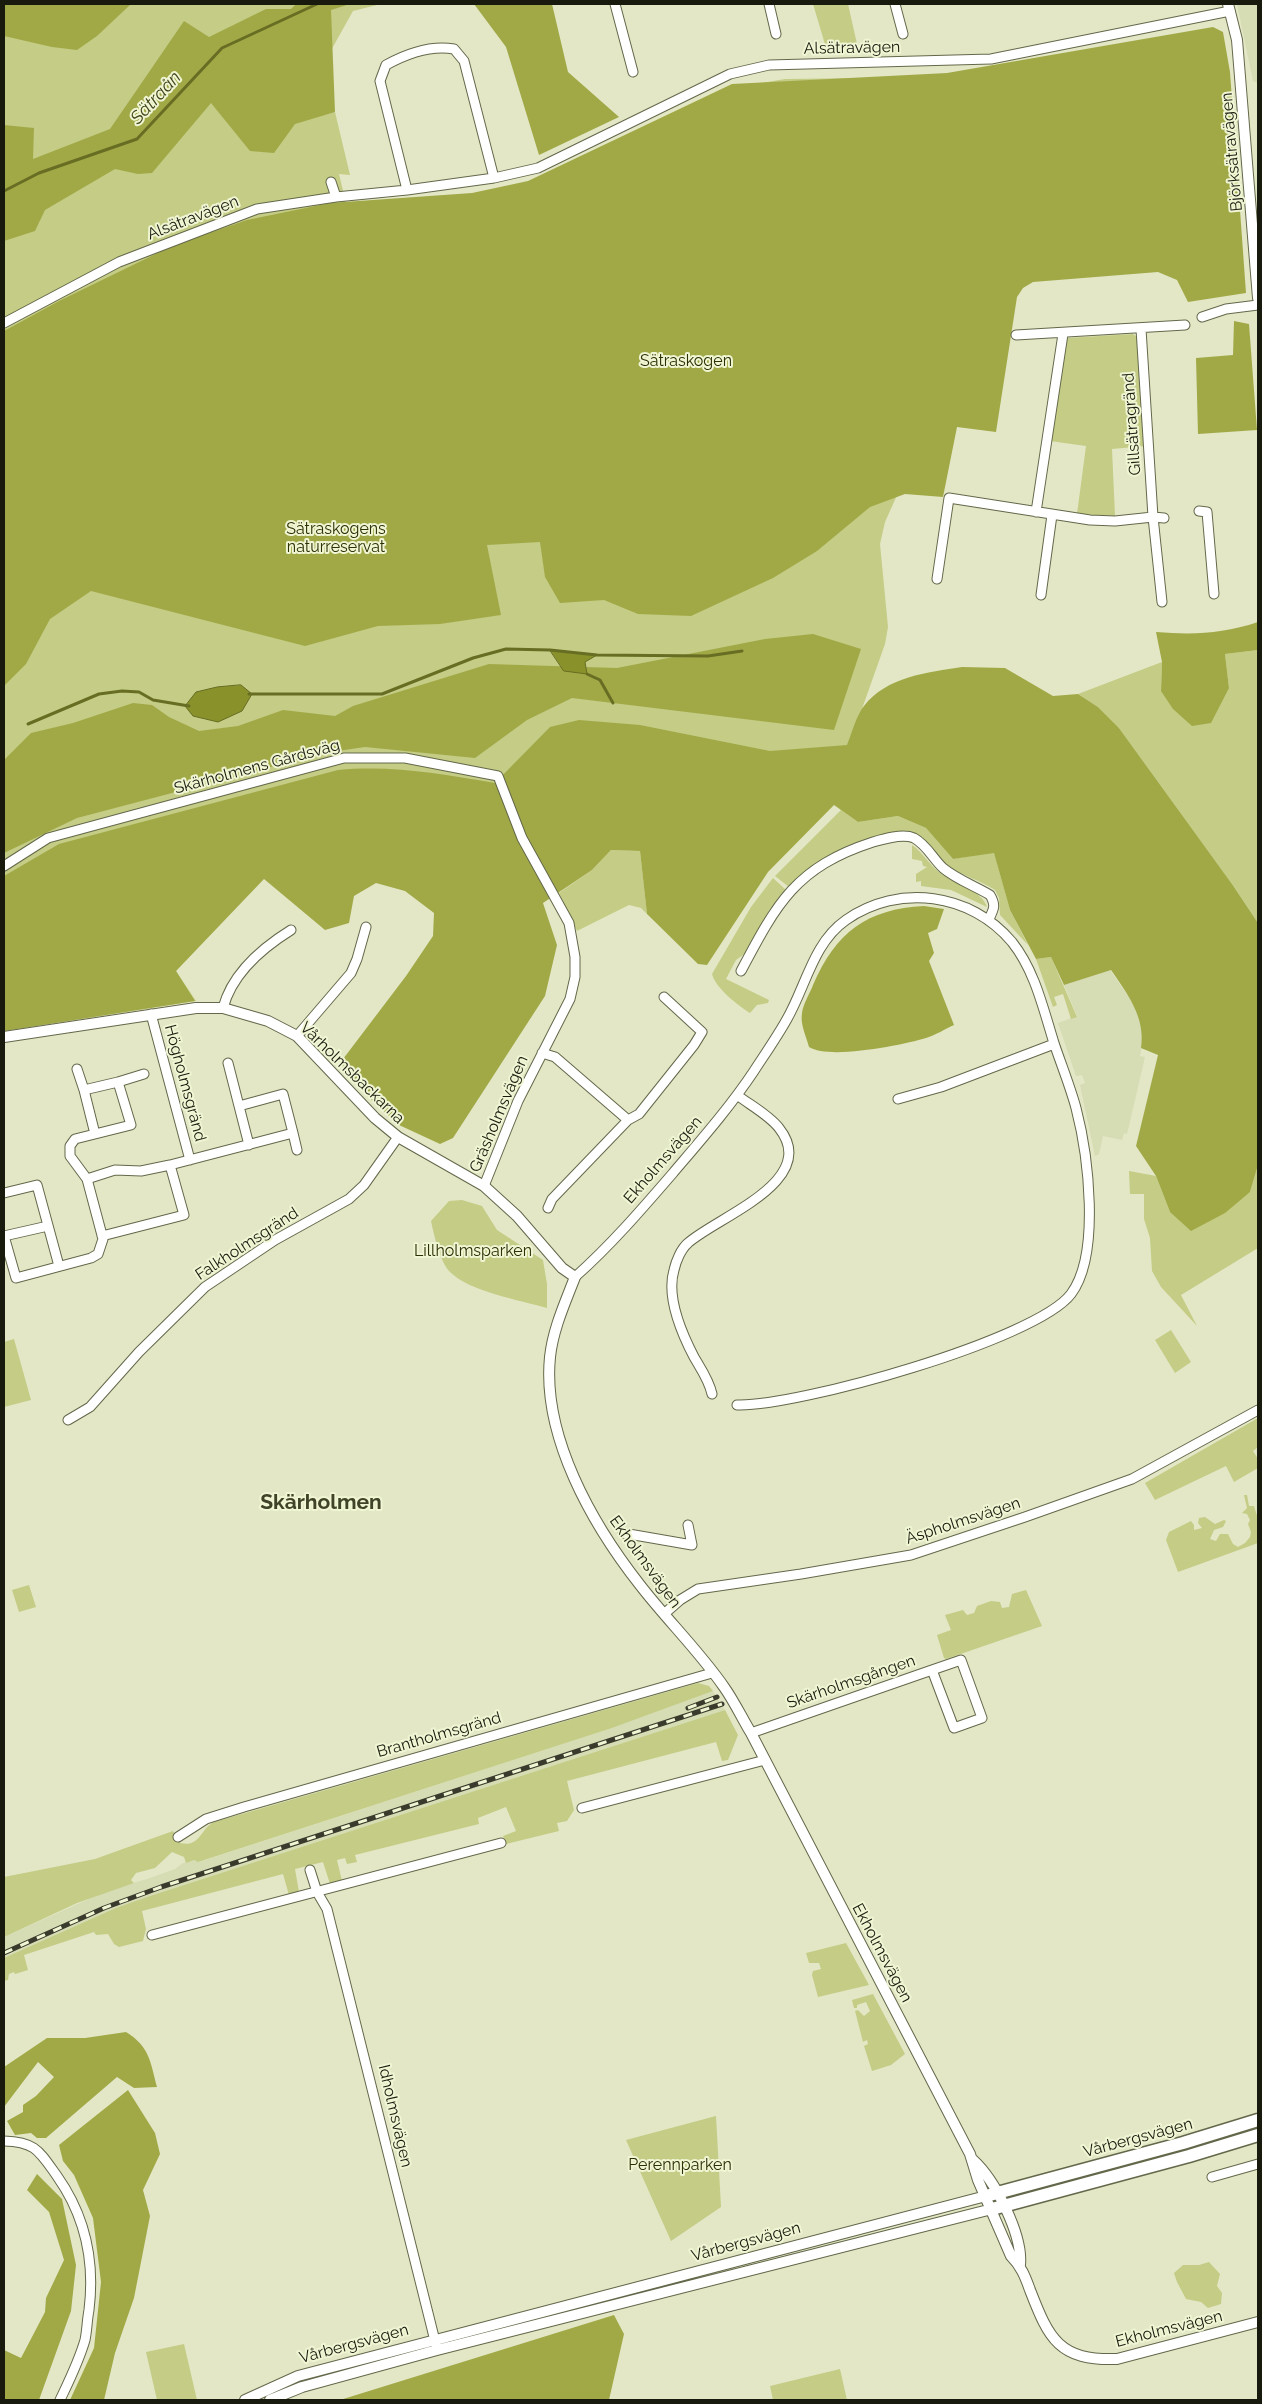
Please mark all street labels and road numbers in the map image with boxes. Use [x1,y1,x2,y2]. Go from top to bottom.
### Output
street label: Alsätravägen [804,38,900,58]
street label: Björksätravägen [1217,92,1247,212]
street label: Alsätravägen [144,192,242,244]
street label: Gillsätragränd [1119,372,1145,476]
street label: Skärholmens Gårdsväg [172,736,342,798]
street label: Vårholmsbackarna [296,1018,408,1128]
street label: Högholmsgränd [160,1022,210,1144]
street label: Gräsholmsvägen [466,1053,532,1175]
street label: Ekholmsvägen [620,1112,706,1208]
street label: Falkholmsgränd [192,1204,302,1284]
street label: Äspholmsvägen [903,1493,1023,1549]
street label: Ekholmsvägen [605,1512,685,1612]
street label: Skärholmsgången [784,1651,918,1713]
street label: Brantholmsgränd [375,1708,503,1762]
street label: Ekholmsvägen [848,1900,916,2006]
street label: Idholmsvägen [374,2063,416,2169]
street label: Vårbergsvägen [1081,2114,1195,2162]
street label: Vårbergsvägen [689,2218,803,2266]
street label: Ekholmsvägen [1114,2306,1224,2352]
street label: Vårbergsvägen [297,2320,411,2368]

